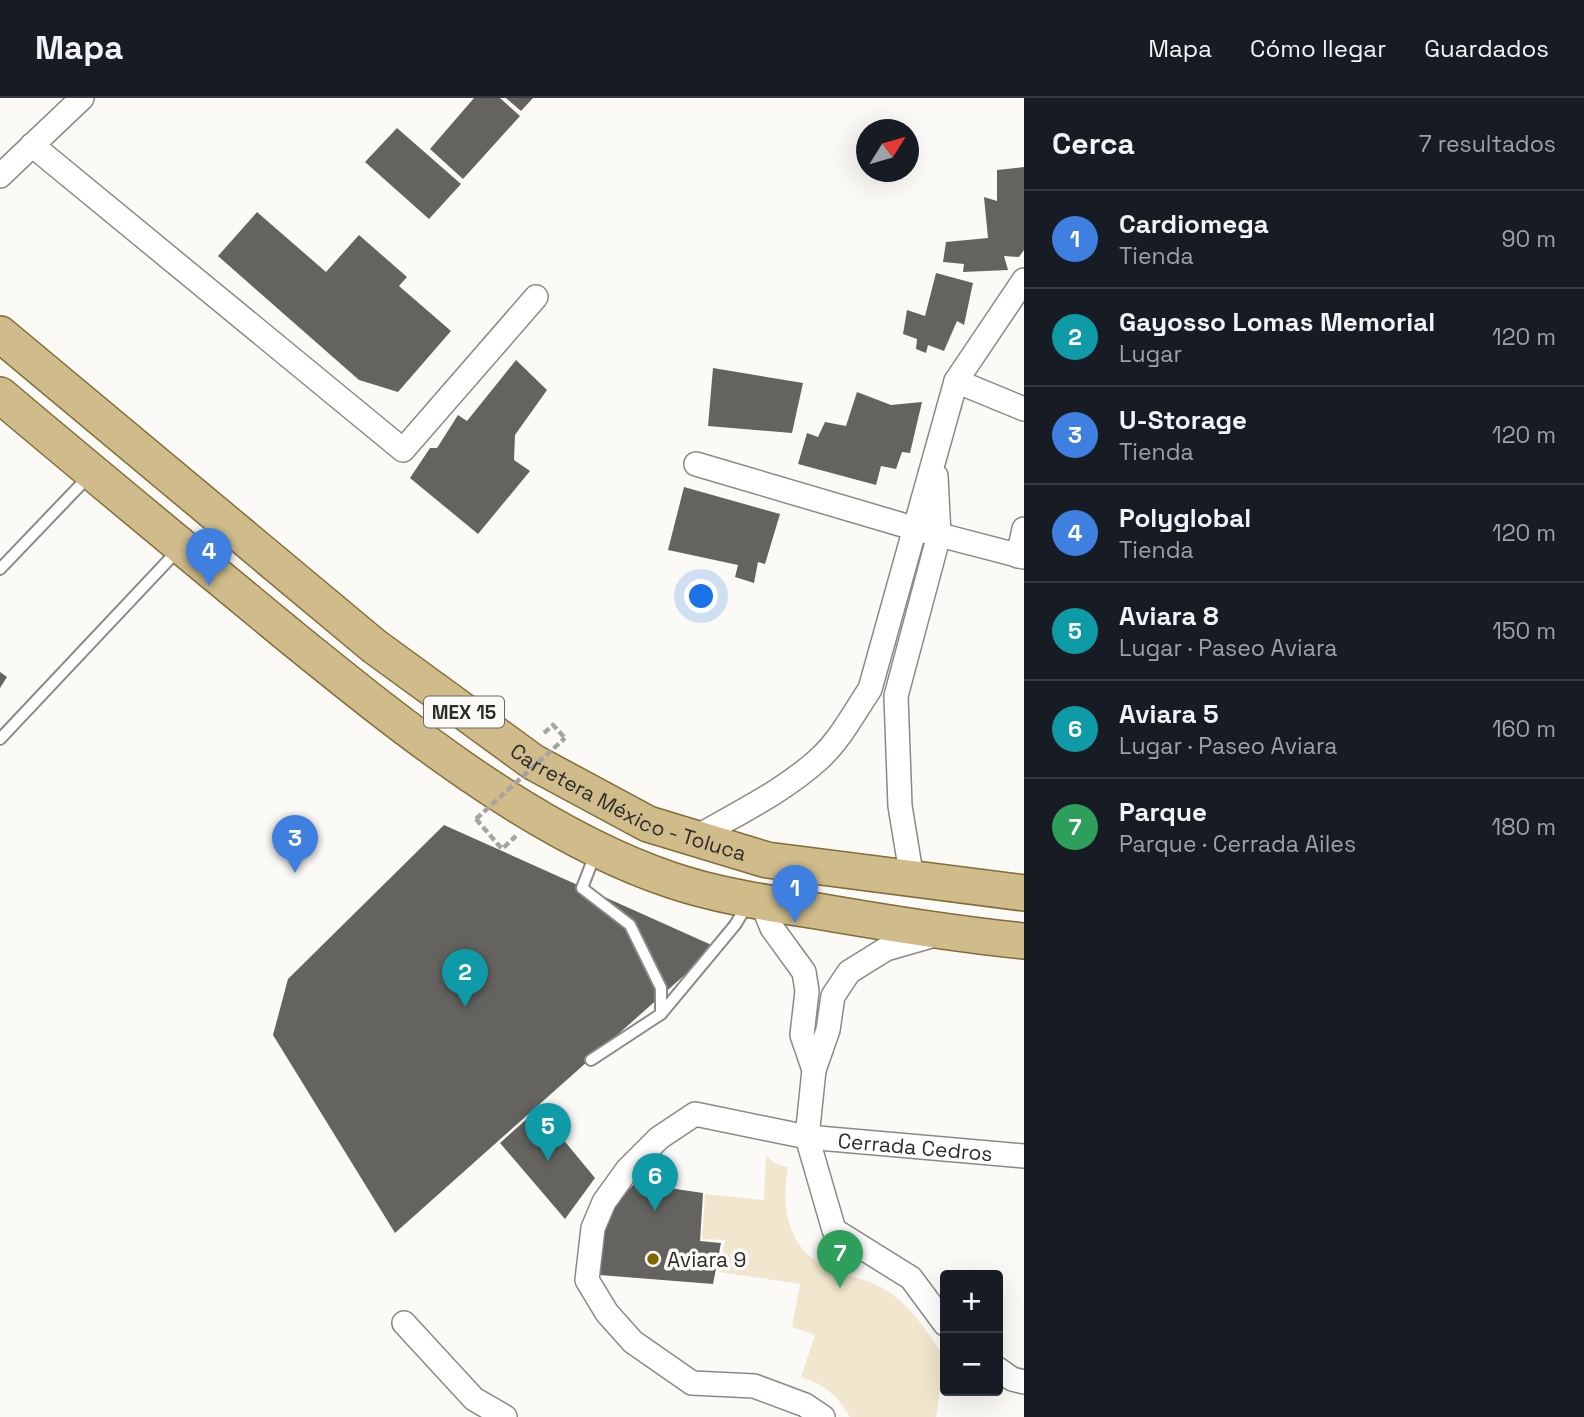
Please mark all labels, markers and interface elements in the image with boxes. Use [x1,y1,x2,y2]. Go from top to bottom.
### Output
text: Mapa [35,27,123,69]
text: Mapa [1148,33,1212,64]
text: Cómo llegar [1250,33,1386,64]
text: Guardados [1424,33,1549,64]
north arrow [856,119,919,182]
text: Cerca [1052,124,1135,163]
text: 7 resultados [1419,129,1556,159]
text: Cardiomega [1119,207,1269,241]
text: 1 [1070,224,1080,254]
text: 90 m [1501,224,1556,254]
text: Tienda [1119,241,1194,271]
text: Gayosso Lomas Memorial [1119,305,1435,339]
text: 2 [1068,322,1082,352]
text: 120 m [1492,322,1556,352]
text: Lugar [1119,339,1182,369]
text: U-Storage [1119,403,1247,437]
text: 3 [1068,420,1082,450]
text: 120 m [1492,420,1556,450]
text: Tienda [1119,437,1194,467]
text: Polyglobal [1119,501,1251,535]
text: 4 [1068,518,1082,548]
text: 120 m [1492,518,1556,548]
pin: 4 [186,528,232,586]
text: Tienda [1119,535,1194,565]
your location [684,579,718,613]
text: Aviara 8 [1119,599,1219,633]
text: 5 [1068,616,1082,646]
text: 150 m [1492,616,1556,646]
text: Lugar · Paseo Aviara [1119,633,1337,663]
road number: MEX 15 [424,696,504,727]
text: Aviara 5 [1119,697,1219,731]
text: 6 [1068,714,1082,744]
text: 160 m [1492,714,1556,744]
text: Lugar · Paseo Aviara [1119,731,1337,761]
street label: Carretera México - Toluca [505,737,750,867]
text: Parque [1119,795,1207,829]
text: 7 [1069,812,1081,842]
text: 180 m [1492,812,1556,842]
pin: 3 [272,815,318,873]
text: Parque · Cerrada Ailes [1119,829,1356,859]
pin: 1 [772,865,818,923]
pin: 2 [442,949,488,1007]
pin: 5 [525,1103,571,1161]
street label: Cerrada Cedros [837,1126,994,1167]
pin: 6 [632,1153,678,1211]
pin: 7 [817,1230,863,1288]
place label: Aviara 9 [667,1246,746,1273]
marker: Aviara 9 [645,1251,661,1267]
map controls [940,1270,1003,1396]
button: + [940,1270,1003,1333]
button: − [940,1333,1003,1396]

